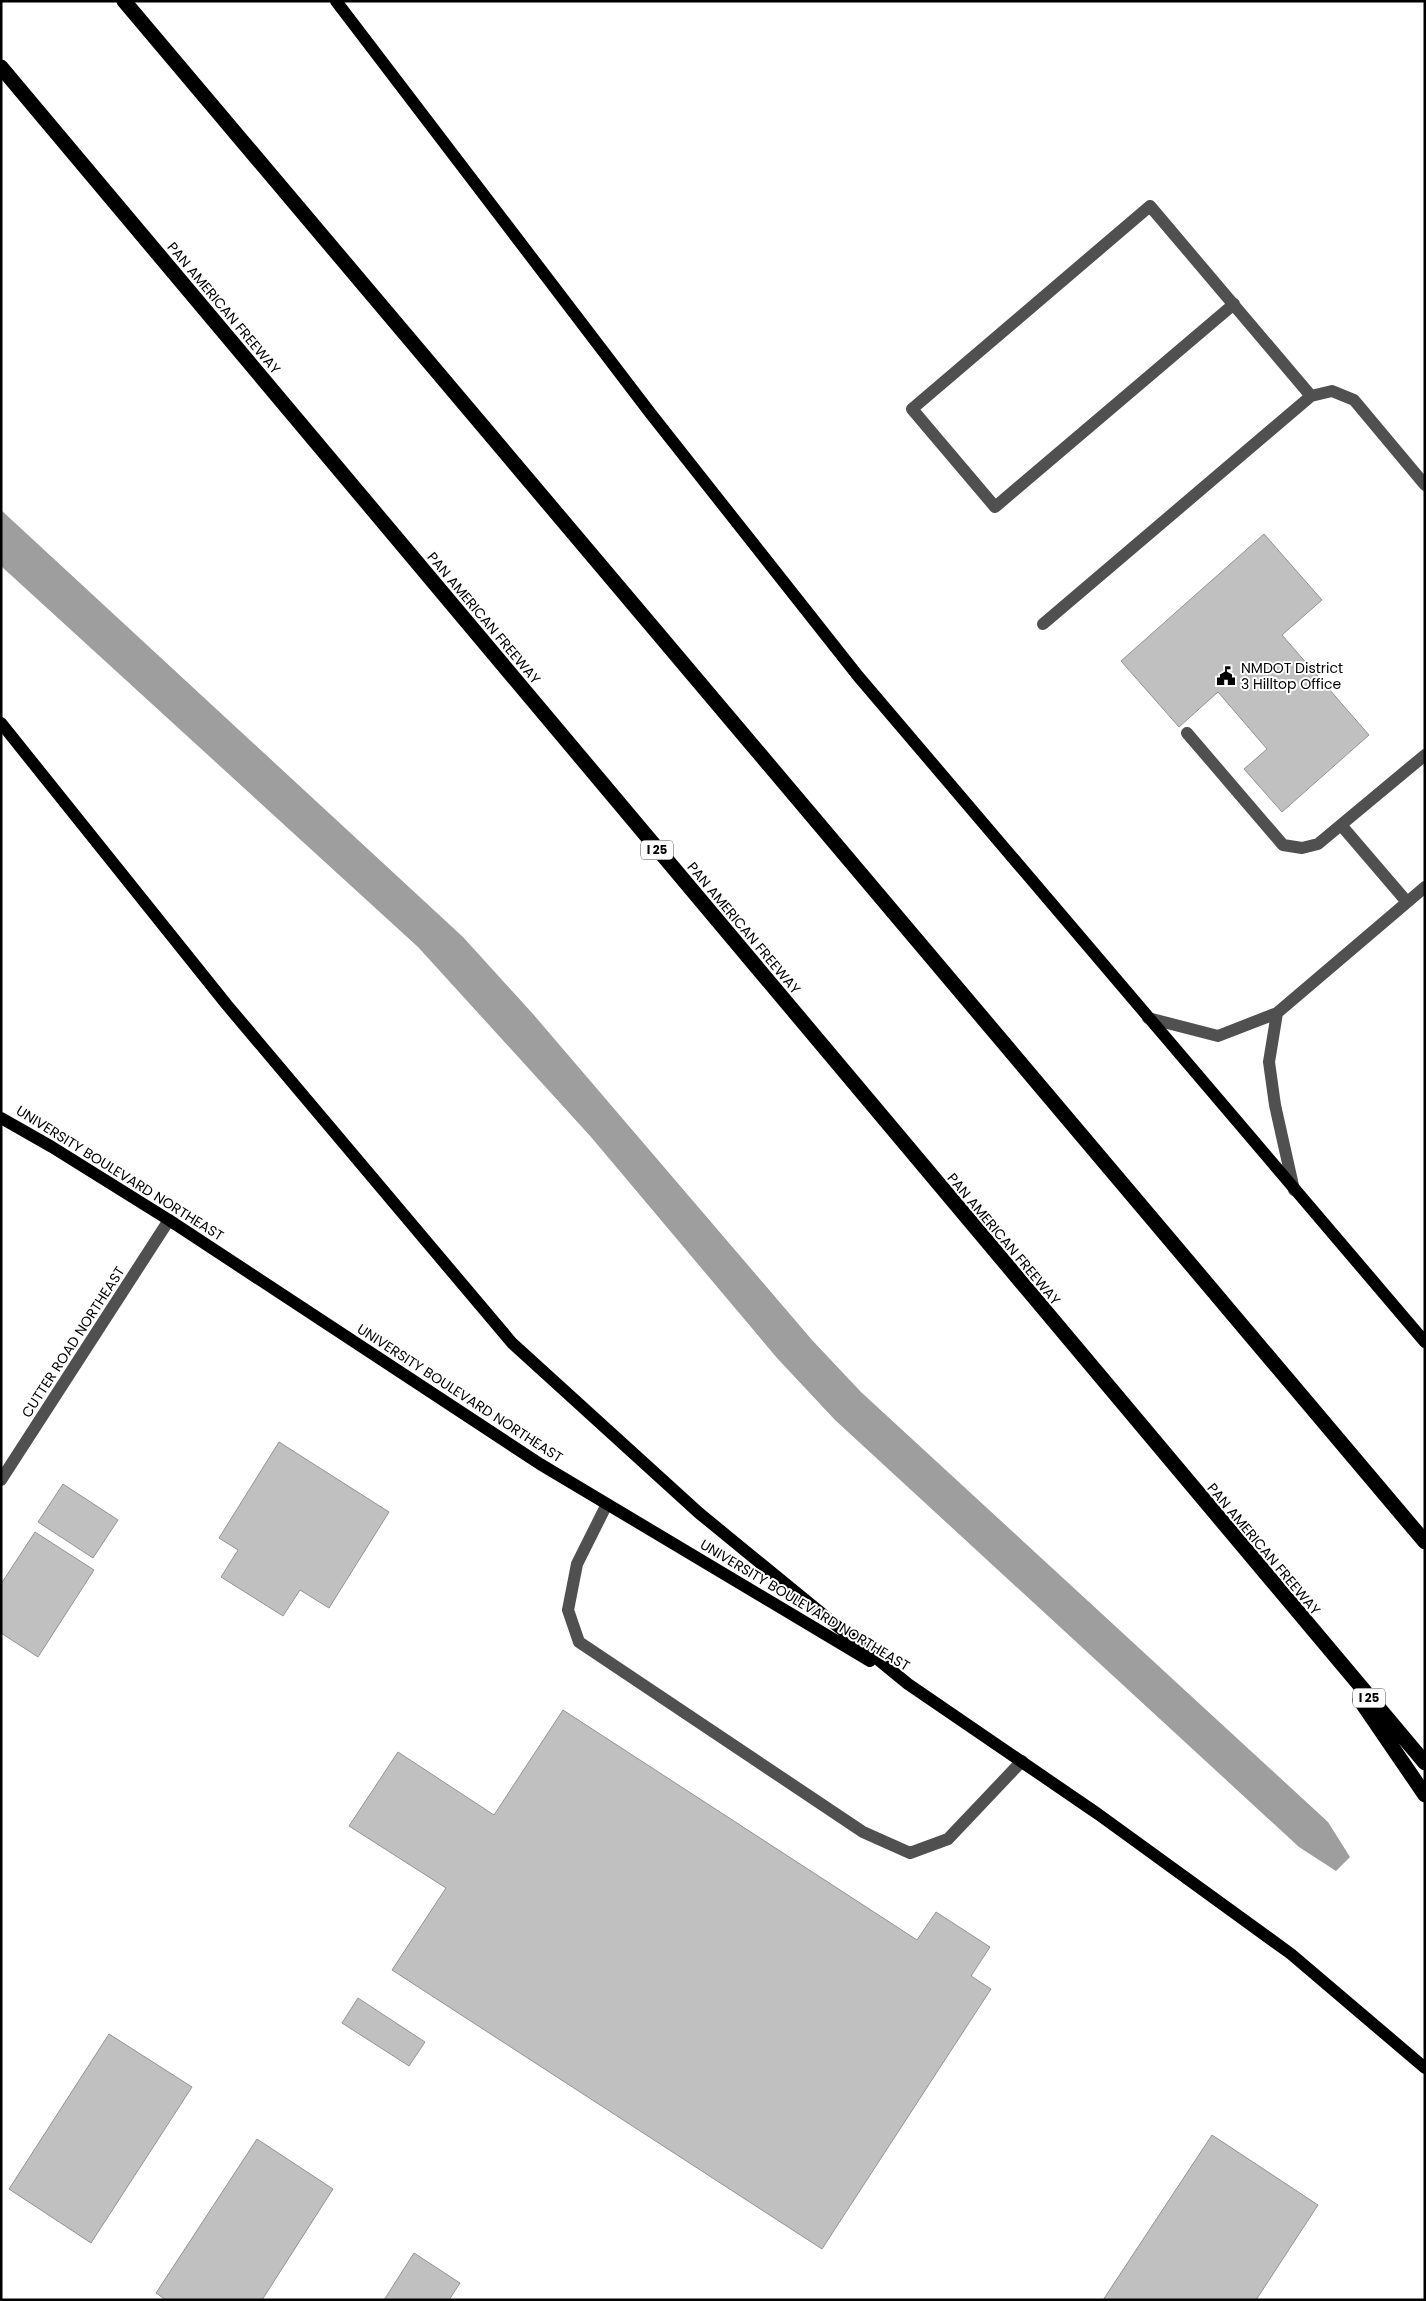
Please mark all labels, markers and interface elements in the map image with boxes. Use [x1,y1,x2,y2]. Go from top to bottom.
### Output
street label: PAN AMERICAN FREEWAY [163,238,285,378]
street label: PAN AMERICAN FREEWAY [423,548,545,688]
place label: NMDOT District 3 Hilltop Office [1241,658,1343,694]
public building icon: NMDOT District 3 Hilltop Office [1215,665,1237,687]
road number: I 25 [641,840,673,860]
street label: PAN AMERICAN FREEWAY [683,858,805,998]
street label: UNIVERSITY BOULEVARD NORTHEAST [12,1101,228,1246]
street label: PAN AMERICAN FREEWAY [943,1169,1065,1309]
street label: CUTTER ROAD NORTHEAST [17,1262,130,1421]
street label: UNIVERSITY BOULEVARD NORTHEAST [353,1319,567,1467]
street label: PAN AMERICAN FREEWAY [1203,1479,1325,1619]
street label: UNIVERSITY BOULEVARD NORTHEAST [696,1534,914,1676]
road number: I 25 [1353,1689,1385,1708]

